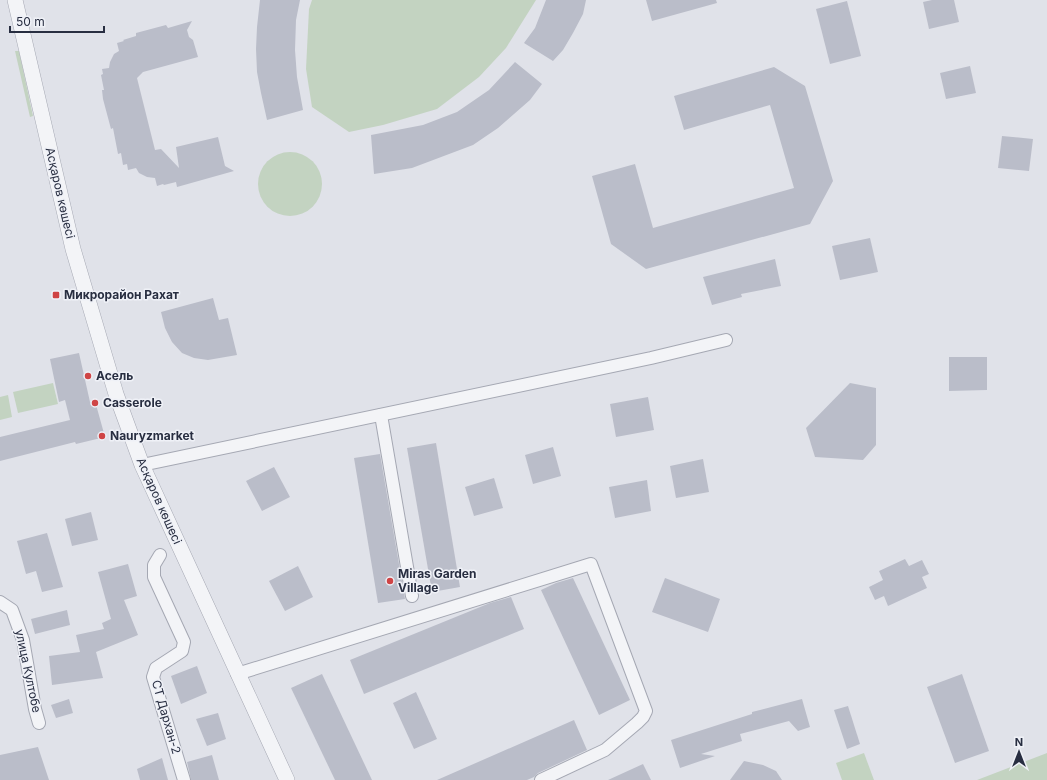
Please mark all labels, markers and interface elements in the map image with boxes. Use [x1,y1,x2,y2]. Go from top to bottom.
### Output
scale bar [10,8,104,34]
text: 50 m [16,14,45,29]
street label: Асқаров көшесі [43,146,78,240]
place label: Микрорайон Рахат [64,287,179,302]
marker: Микрорайон Рахат [51,290,61,300]
place label: Асель [96,368,133,383]
marker: Асель [83,371,93,381]
place label: Casserole [103,395,162,410]
marker: Casserole [90,398,100,408]
place label: Nauryzmarket [110,428,195,443]
marker: Nauryzmarket [97,431,107,441]
street label: Асқаров көшесі [134,455,185,547]
place label: Miras Garden Village [398,566,476,595]
marker: Miras Garden Village [385,576,395,586]
street label: улица Култобе [12,628,45,714]
street label: СТ Дархан-2 [149,678,184,756]
north arrow [999,732,1039,772]
text: N [1015,735,1023,749]

